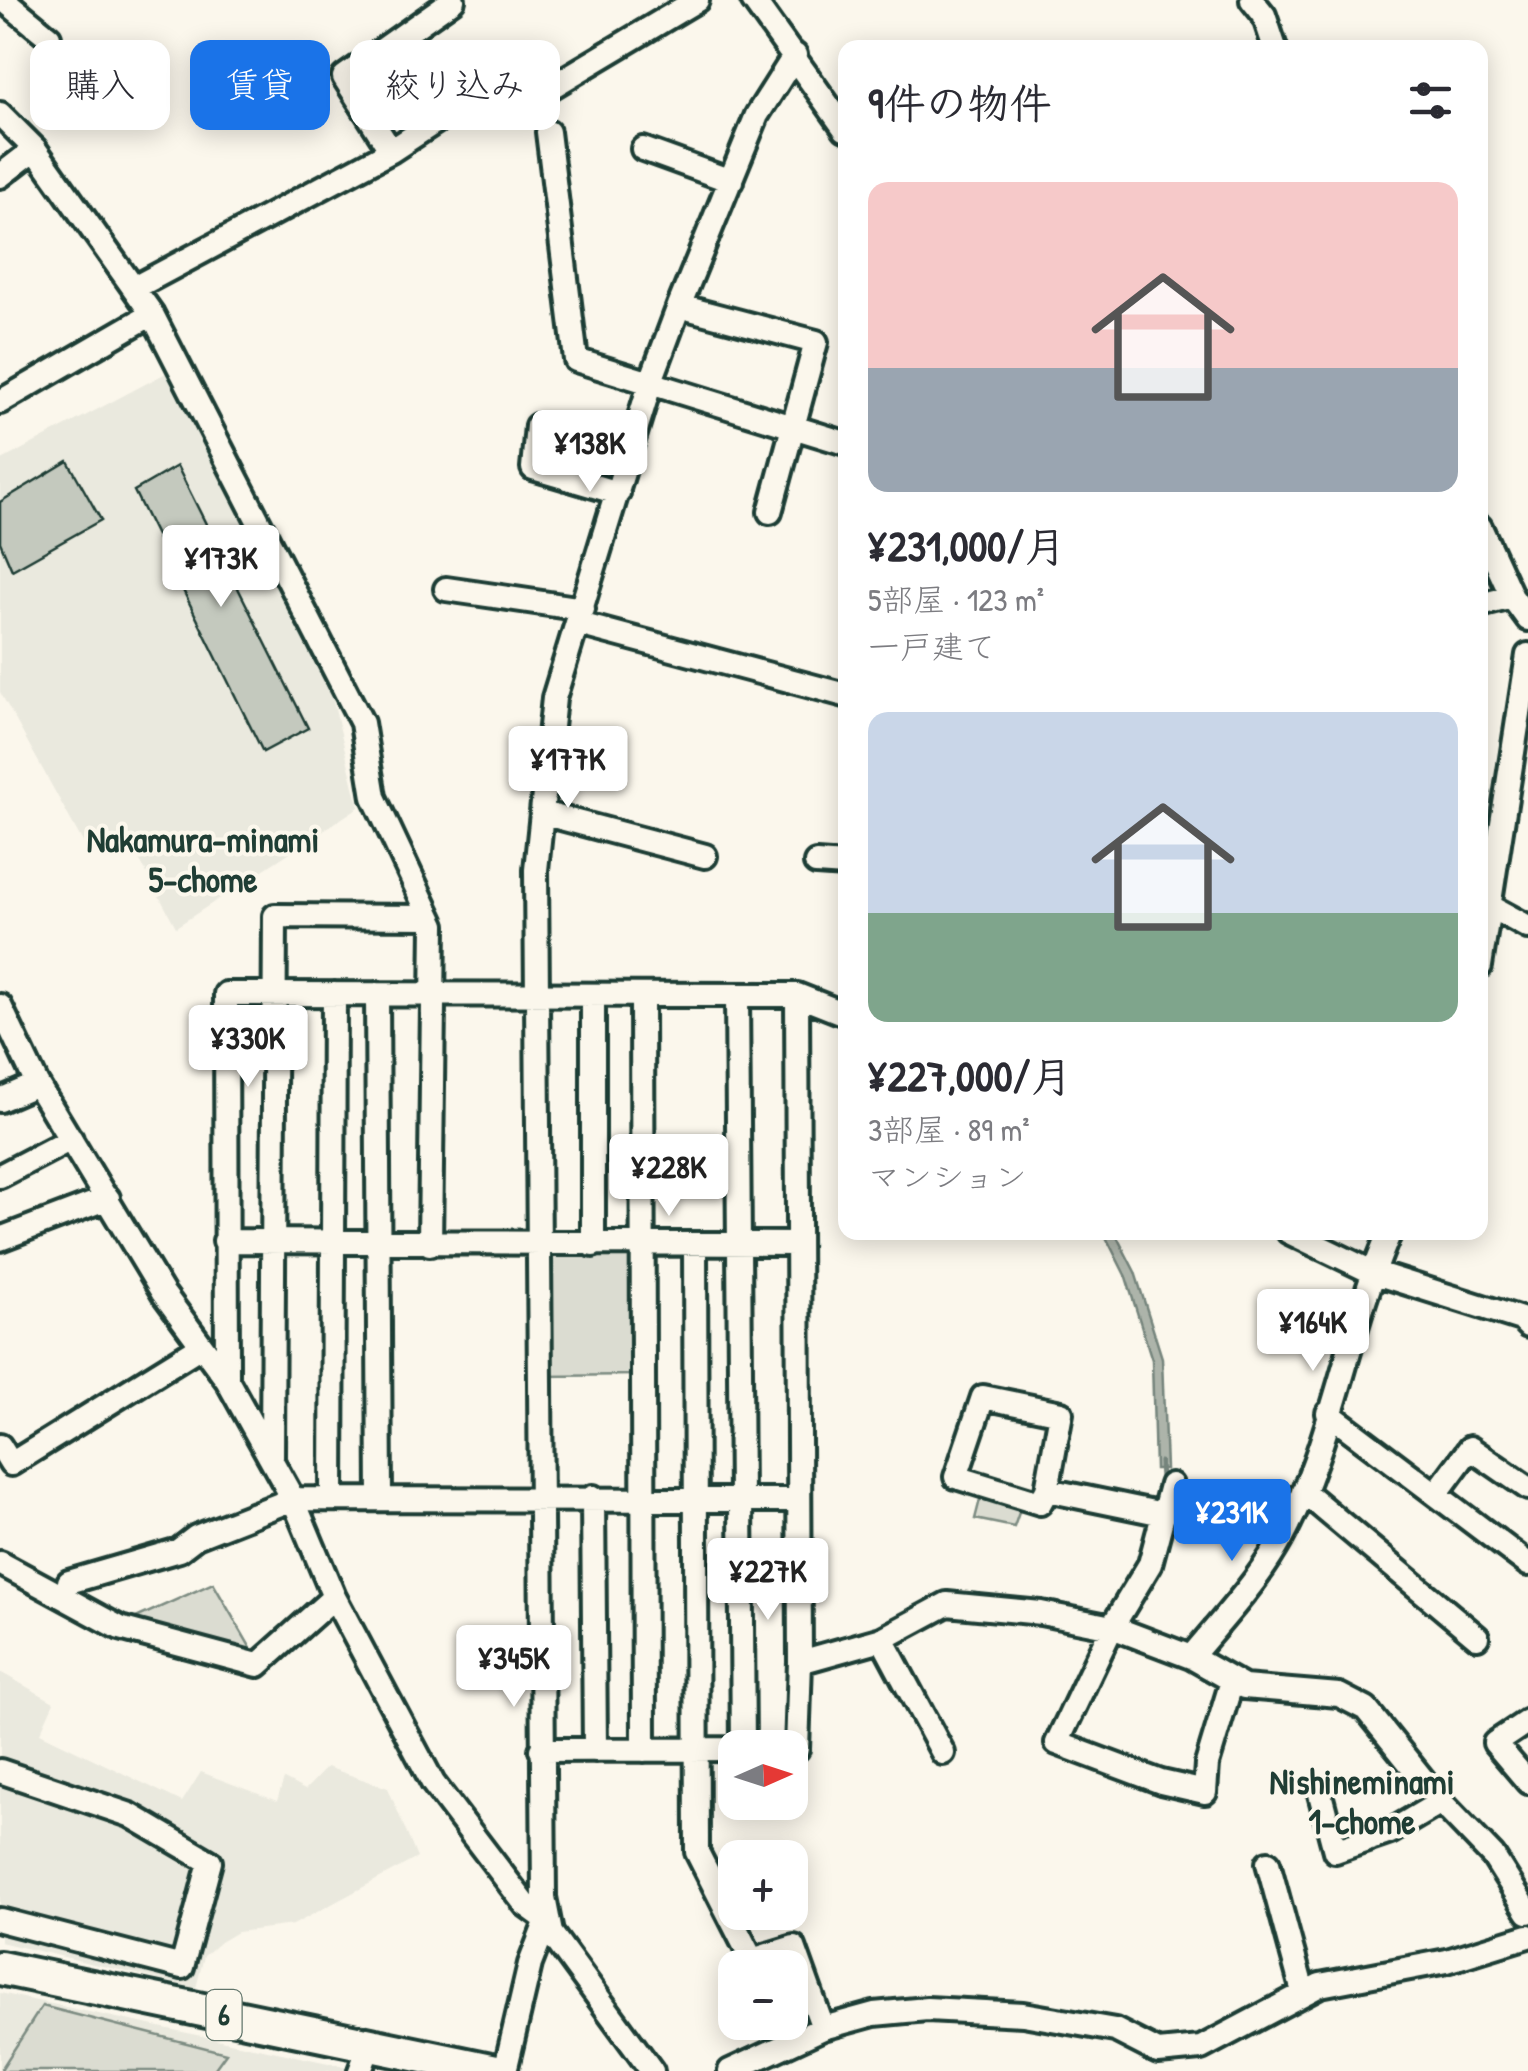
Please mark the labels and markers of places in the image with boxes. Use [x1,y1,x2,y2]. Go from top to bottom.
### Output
pin: ¥138K [520,410,660,495]
pin: ¥173K [151,525,291,610]
pin: ¥177K [498,726,638,811]
pin: ¥330K [178,1005,318,1090]
pin: ¥228K [599,1134,739,1219]
pin: ¥164K [1243,1289,1383,1374]
pin: ¥231K [1162,1479,1302,1564]
pin: ¥227K [698,1538,838,1623]
pin: ¥345K [444,1625,584,1710]

